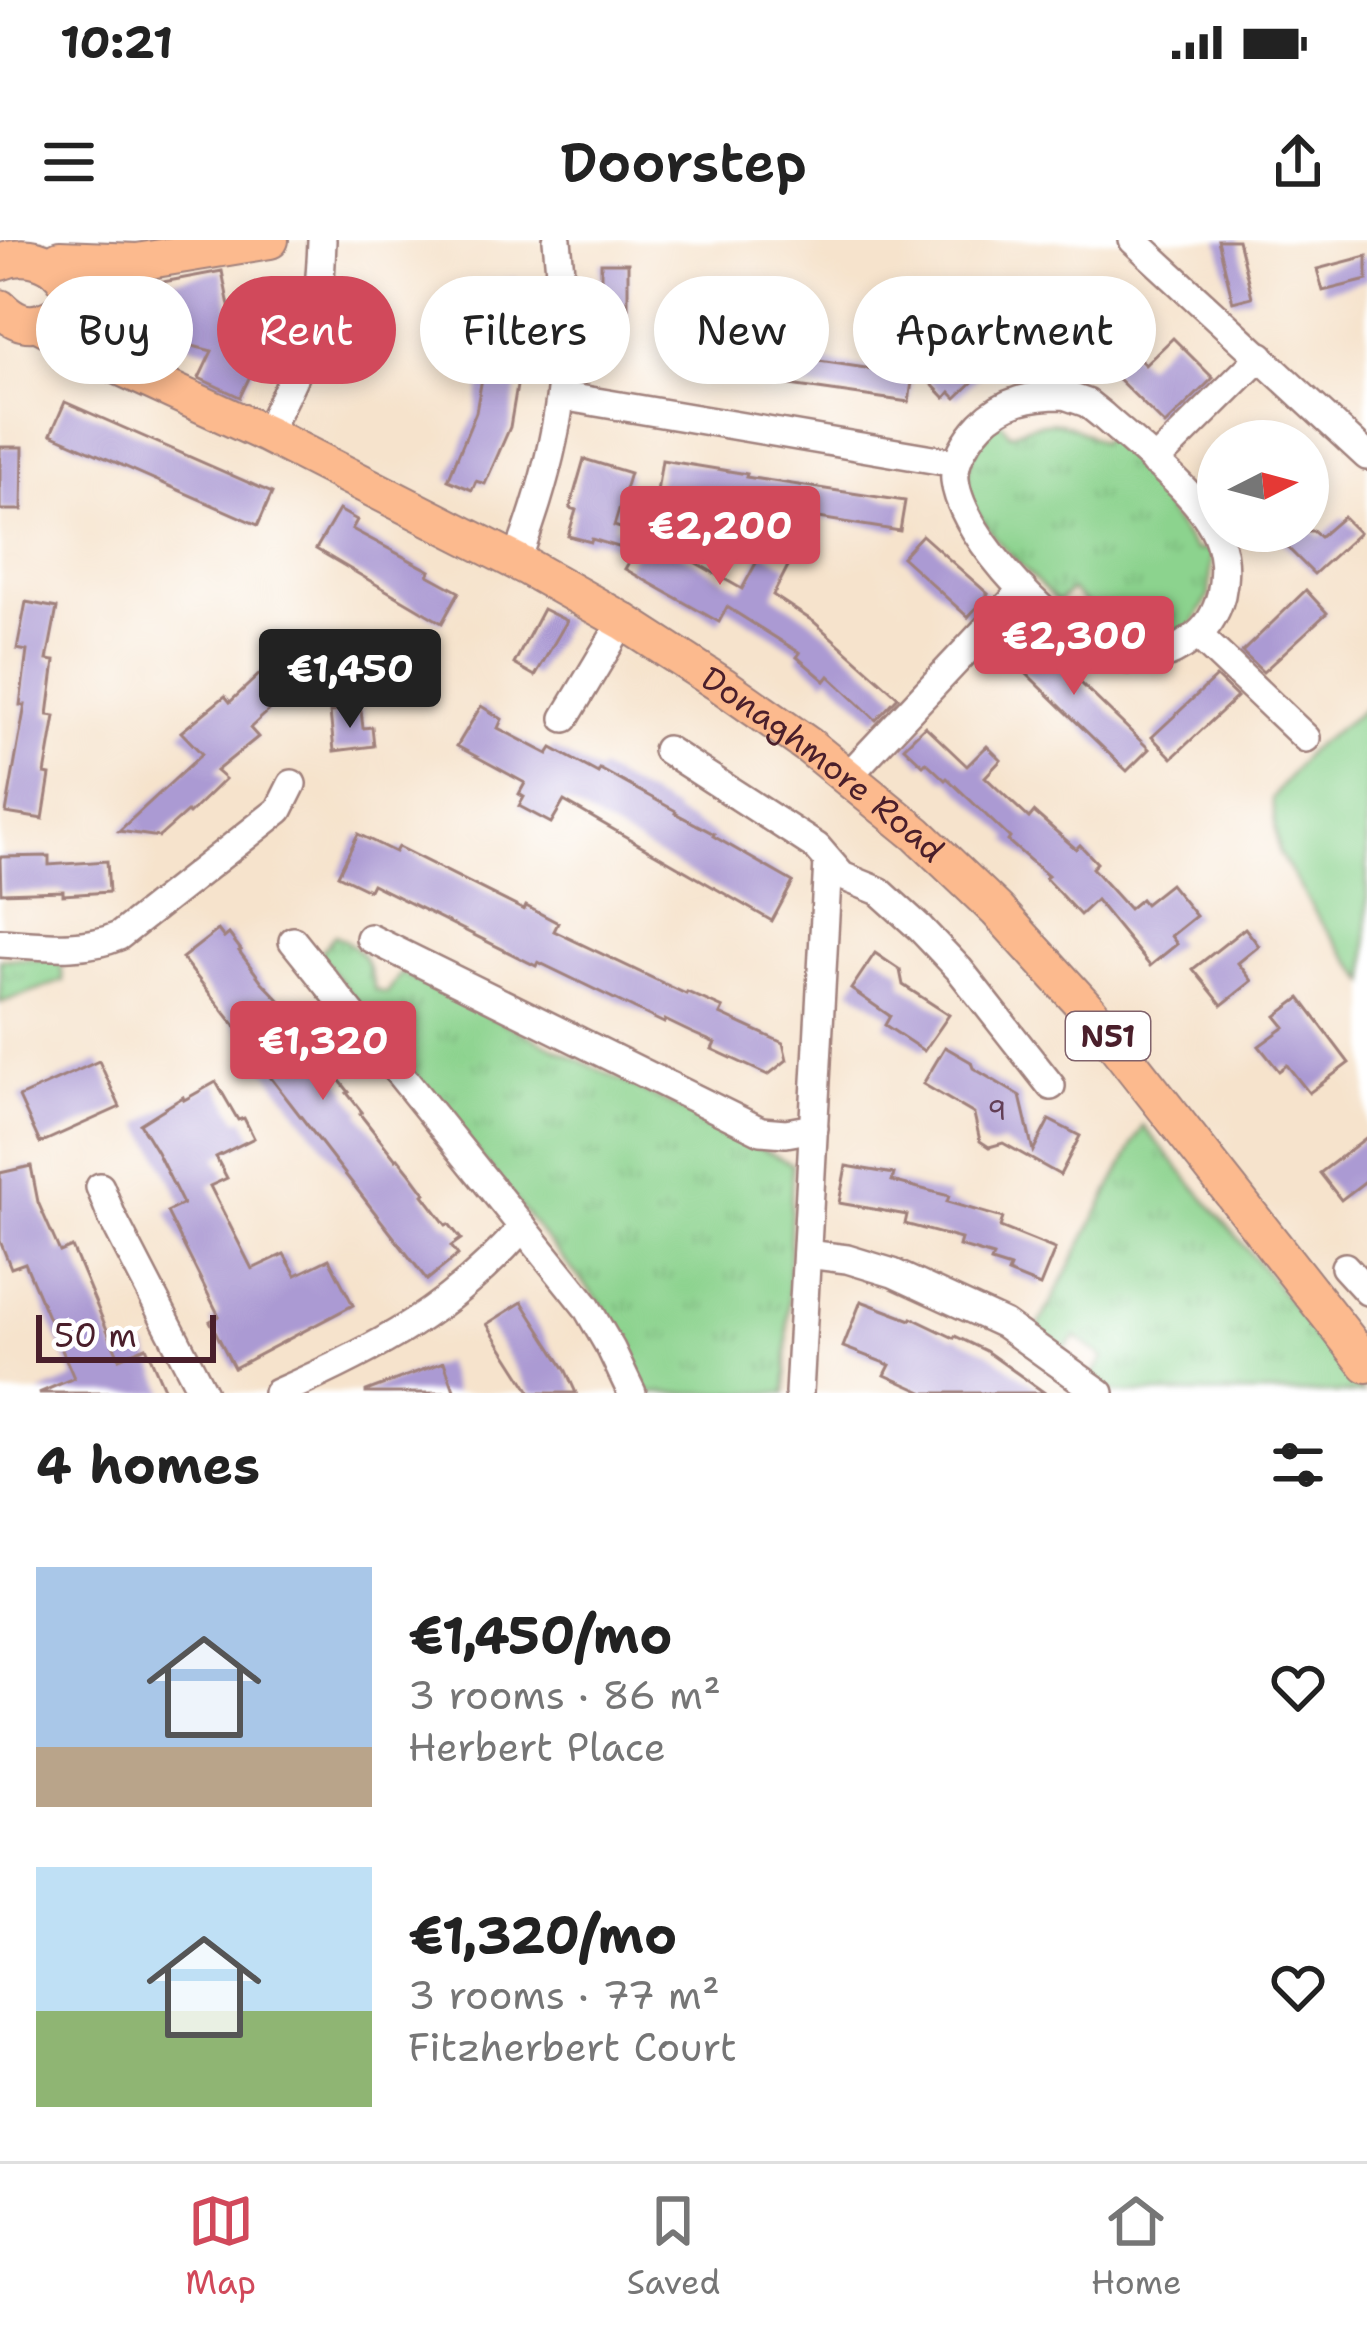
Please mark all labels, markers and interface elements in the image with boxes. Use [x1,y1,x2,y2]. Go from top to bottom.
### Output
text: 10:21 [60,12,173,72]
text: Doorstep [560,126,807,198]
icon: menu [36,129,102,195]
icon: share [1265,129,1331,195]
chip: Buy [36,276,193,384]
chip: Rent [217,276,396,384]
chip: Filters [420,276,630,384]
chip: New [654,276,829,384]
chip: Apartment [853,276,1156,384]
north arrow [1197,420,1329,552]
map controls [1197,420,1329,552]
pin: €2,200 [622,486,818,588]
text: €2,200 [647,499,793,551]
pin: €2,300 [976,596,1172,698]
text: €2,300 [1001,609,1147,661]
pin: €1,450 [252,629,448,731]
text: €1,450 [286,642,414,694]
street label: Donaghmore Road [693,655,955,872]
pin: €1,320 [225,1001,421,1103]
road number: N51 [1066,1012,1150,1060]
text: €1,320 [257,1014,389,1066]
house number: 9 [988,1092,1006,1129]
scale bar [36,1309,216,1362]
text: 50 m [54,1313,137,1358]
text: 4 homes [36,1431,260,1499]
icon: filters [1265,1432,1331,1498]
text: €1,450/mo [408,1601,672,1669]
icon: home [132,1615,276,1759]
icon: heart [1265,1654,1331,1720]
text: 3 rooms · 86 m² [408,1669,721,1721]
text: Herbert Place [408,1721,666,1773]
text: €1,320/mo [408,1901,677,1969]
icon: home [132,1915,276,2059]
icon: heart [1265,1954,1331,2020]
text: 3 rooms · 77 m² [408,1969,720,2021]
text: Fitzherbert Court [408,2021,737,2073]
tab: Map [185,2188,256,2305]
tab: Saved [627,2188,720,2305]
tab: Home [1091,2188,1182,2305]

